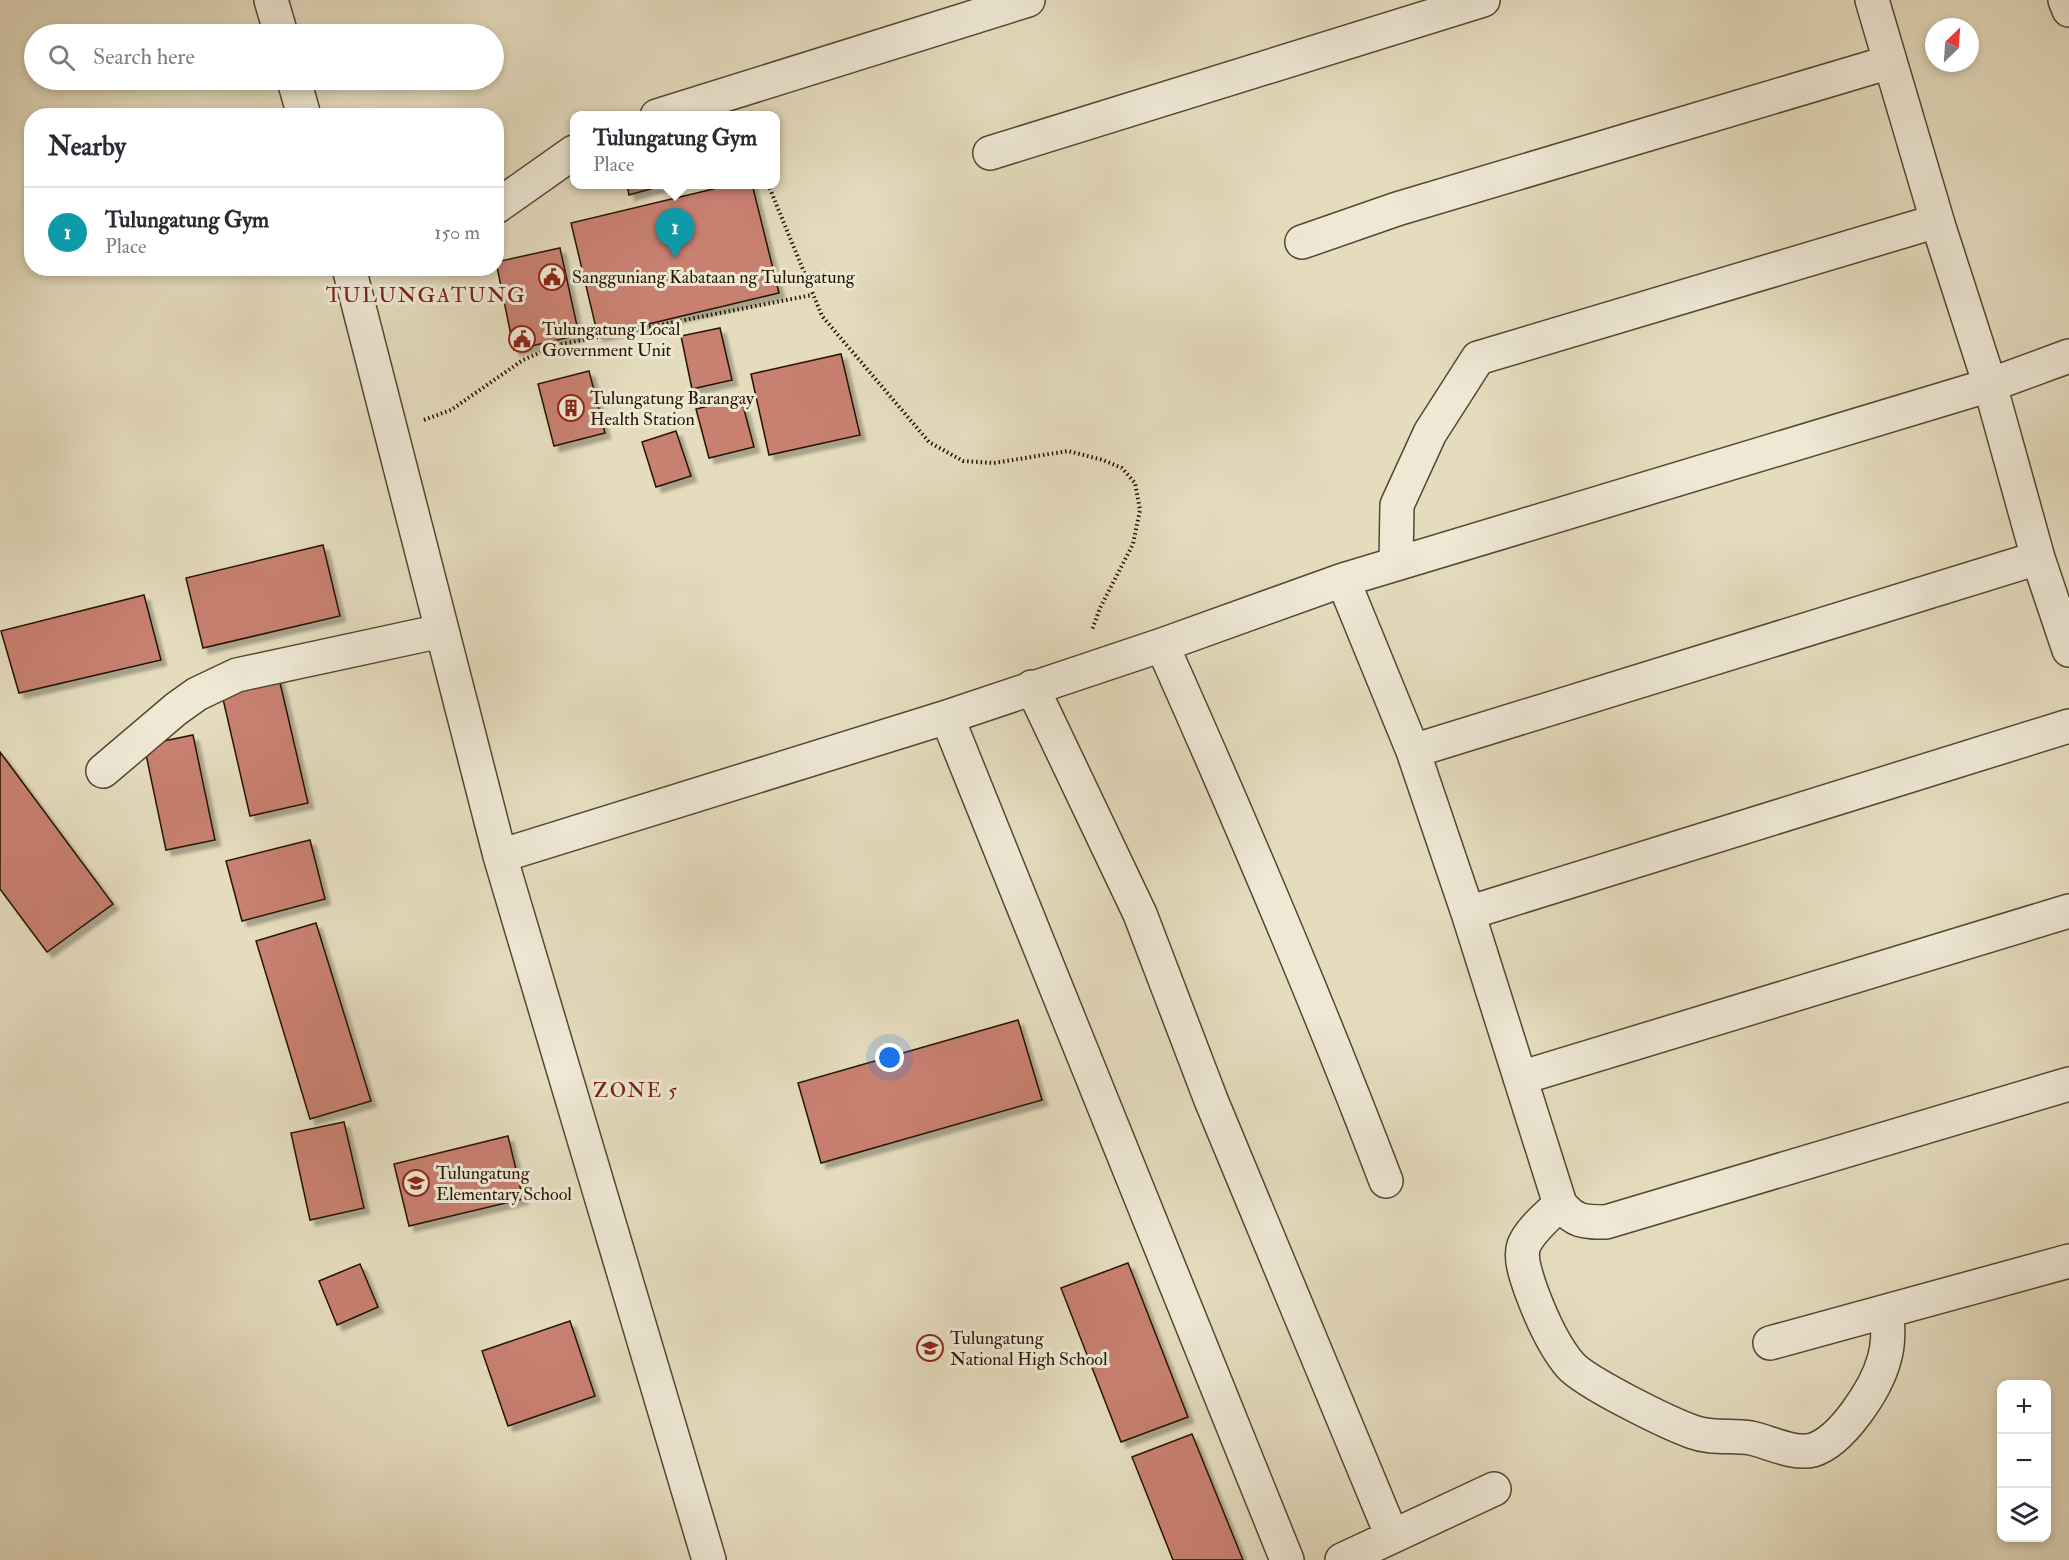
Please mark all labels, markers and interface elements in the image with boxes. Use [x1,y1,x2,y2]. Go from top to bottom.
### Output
north arrow [1925,18,1979,72]
search box [24,24,504,90]
icon: search [45,41,78,74]
text: Search here [93,43,195,71]
popup [570,111,780,189]
text: Tulungatung Gym [593,124,757,152]
text: Nearby [48,131,126,163]
text: Place [593,152,634,177]
text: Tulungatung Gym [105,206,269,234]
pin: 1 [656,208,694,258]
text: 1 [64,220,71,245]
text: 150 m [434,220,480,245]
text: Place [105,234,146,259]
public building icon: Sangguniang Kabataan ng Tulungatung [537,262,567,292]
place label: Sangguniang Kabataan ng Tulungatung [572,266,856,289]
district label: TULUNGATUNG [326,282,526,309]
place label: Tulungatung Local Government Unit [542,318,681,362]
public building icon: Tulungatung Local Government Unit [507,324,537,354]
place label: Tulungatung Barangay Health Station [590,387,755,431]
building icon: Tulungatung Barangay Health Station [556,393,586,423]
your location [875,1043,904,1072]
district label: ZONE 5 [593,1078,679,1103]
place label: Tulungatung Elementary School [436,1162,572,1206]
school or university icon: Tulungatung Elementary School [401,1168,431,1198]
place label: Tulungatung National High School [950,1327,1108,1371]
school or university icon: Tulungatung National High School [915,1333,945,1363]
map controls [1997,1380,2051,1542]
button: + [1997,1380,2051,1434]
button: − [1997,1434,2051,1488]
button: layers [1997,1488,2051,1542]

